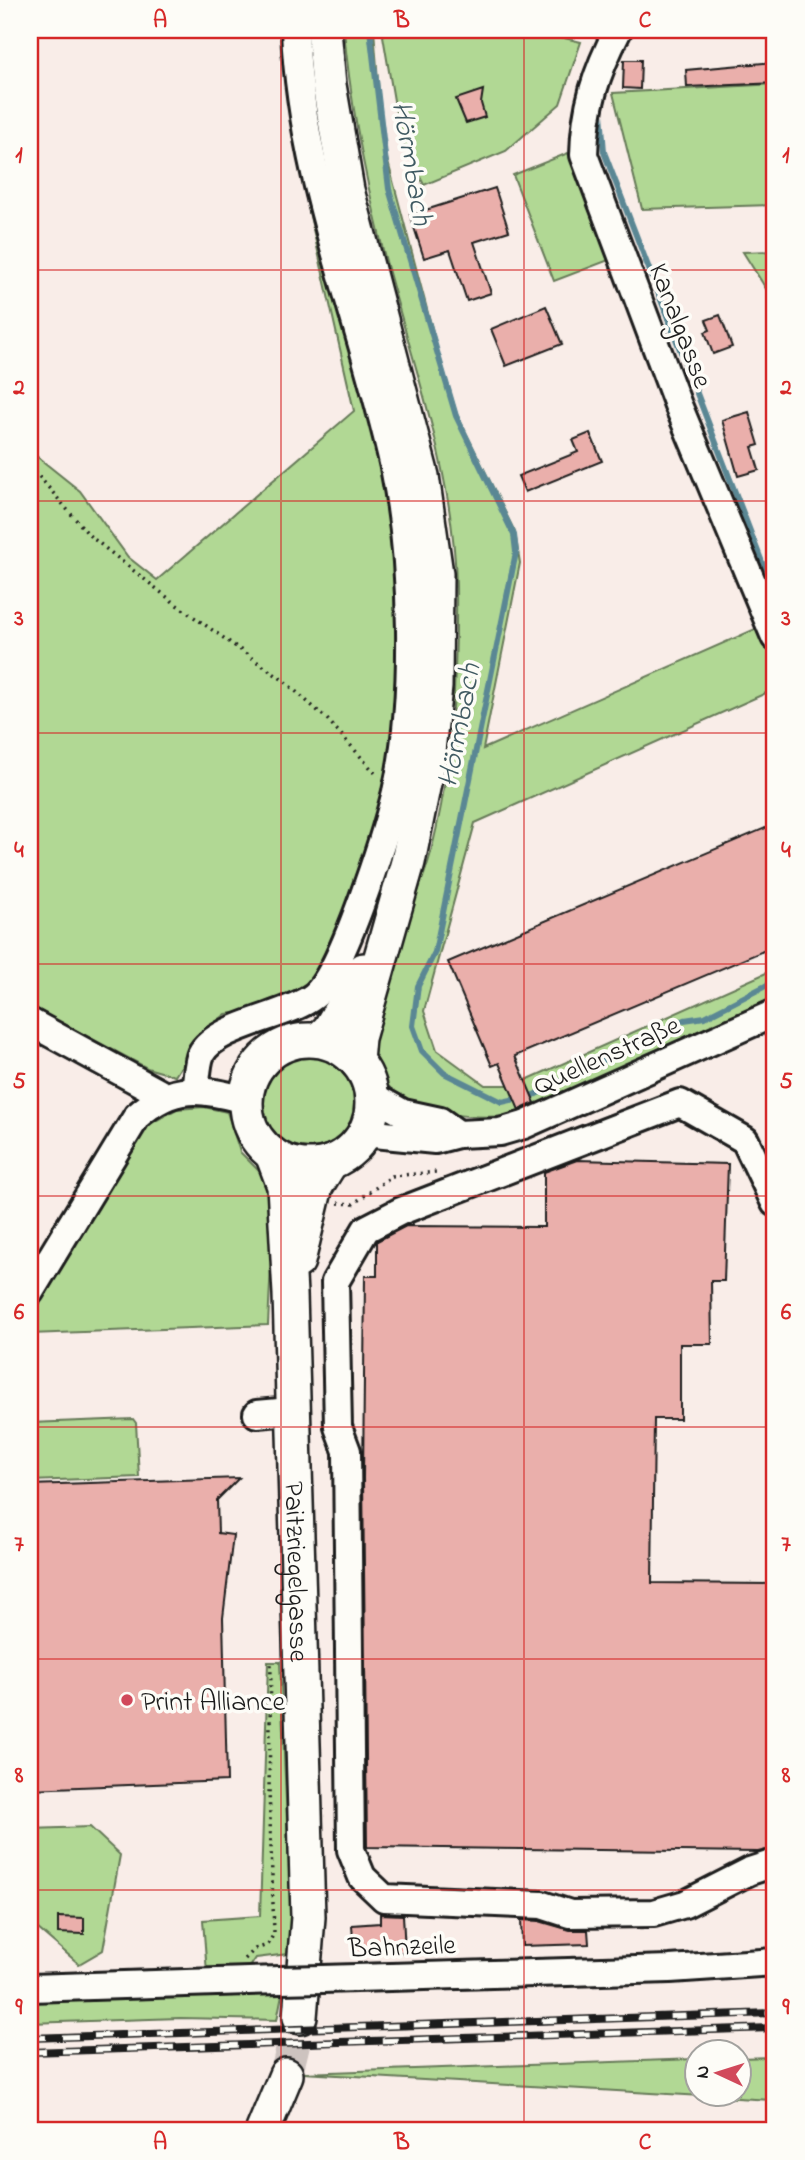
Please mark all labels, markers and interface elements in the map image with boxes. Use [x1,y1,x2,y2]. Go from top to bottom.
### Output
text: A [153,5,167,38]
text: B [393,5,410,38]
text: C [639,5,652,38]
water label: Hörmbach [378,98,443,230]
text: 1 [15,140,23,173]
text: 1 [782,140,790,173]
street label: Kanalgasse [636,258,722,395]
text: 2 [12,372,25,405]
text: 2 [779,372,792,405]
text: 3 [13,603,24,636]
text: 3 [780,603,791,636]
water label: Hörmbach [427,659,495,791]
text: 4 [14,835,24,868]
text: 4 [781,835,791,868]
street label: Quellenstraße [527,1006,688,1108]
text: 5 [12,1066,26,1099]
text: 5 [779,1066,793,1099]
text: 6 [14,1297,25,1330]
text: 6 [781,1297,792,1330]
street label: Paitzriegelgasse [271,1481,318,1663]
text: 7 [14,1529,24,1562]
text: 7 [781,1529,791,1562]
place label: Print Alliance [141,1683,286,1724]
marker: Print Alliance [119,1692,135,1708]
text: 8 [14,1760,24,1793]
text: 8 [781,1760,791,1793]
street label: Bahnzeile [347,1926,457,1971]
text: 9 [15,1992,24,2025]
text: 9 [782,1992,791,2025]
north arrow [682,2038,752,2108]
text: N [690,2064,717,2079]
text: A [153,2127,167,2160]
text: B [393,2127,410,2160]
text: C [639,2127,652,2160]

